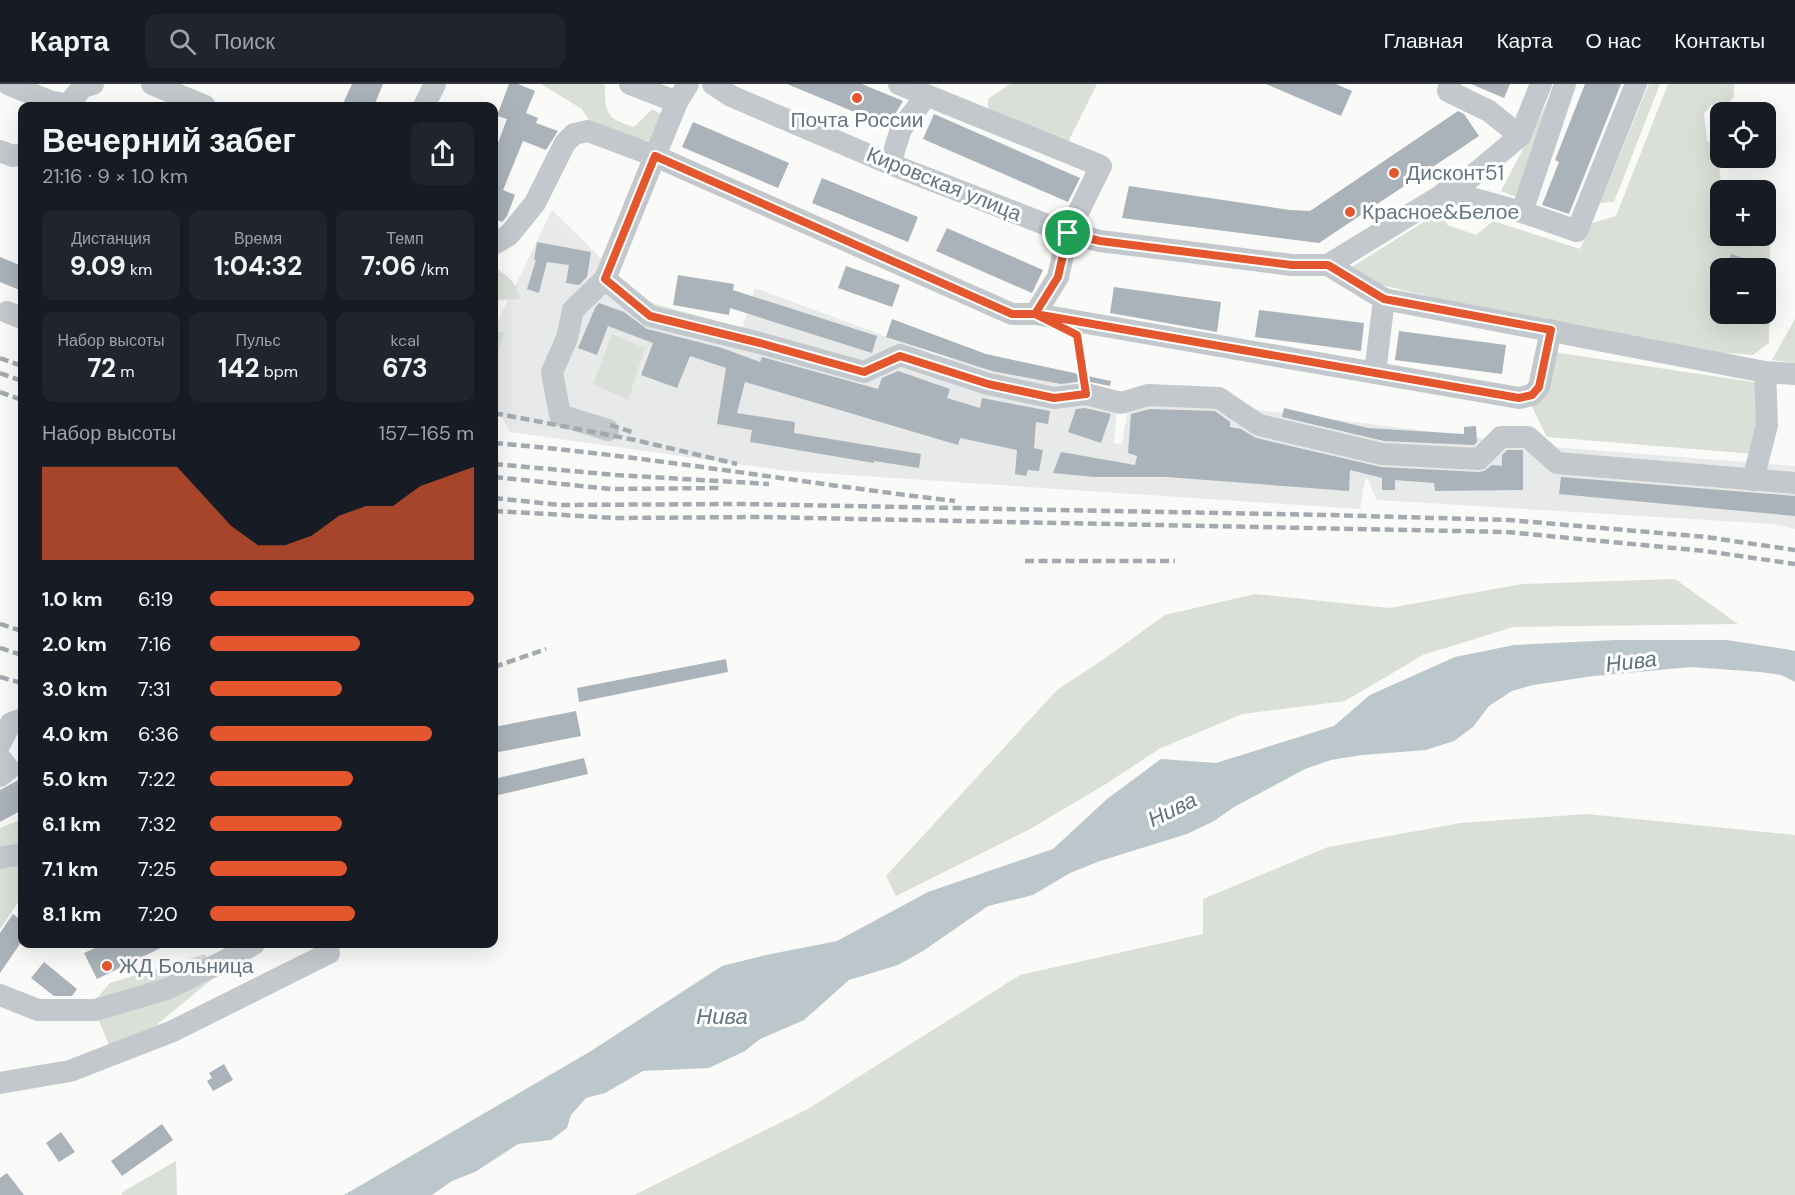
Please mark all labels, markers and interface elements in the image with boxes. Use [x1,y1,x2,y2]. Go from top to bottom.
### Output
search box [145,14,565,68]
text: Карта [30,23,109,60]
icon: search [166,25,199,58]
text: Поиск [214,27,275,56]
text: Главная [1383,27,1463,55]
text: Карта [1496,27,1553,55]
text: О нас [1586,27,1641,55]
text: Контакты [1674,27,1765,55]
marker: Почта России [850,91,864,105]
map controls [1710,102,1776,324]
button: locate [1710,102,1776,168]
place label: Почта России [790,106,924,134]
text: Вечерний забег [42,119,296,162]
button: share [411,122,474,185]
street label: Кировская улица [862,140,1026,228]
place label: Дисконт51 [1406,159,1504,187]
text: 21:16 · 9 × 1.0 km [42,163,188,189]
marker: Дисконт51 [1387,166,1401,180]
button: + [1710,180,1776,246]
place label: Красное&Белое [1362,198,1519,226]
marker: Красное&Белое [1343,205,1357,219]
pin [1042,207,1093,258]
icon: arrive [1051,216,1084,249]
text: Дистанция [71,228,151,249]
text: Время [234,228,282,249]
text: Темп [386,228,424,249]
text: 9.09 [70,249,126,283]
text: 1:04:32 [214,249,302,283]
text: 7:06 [361,249,416,283]
button: − [1710,258,1776,324]
text: km [126,259,152,280]
text: /km [416,259,449,280]
text: Набор высоты [57,330,165,351]
text: Пульс [236,330,280,351]
text: kcal [391,330,419,351]
text: 72 [87,351,116,385]
text: 142 [218,351,259,385]
text: 673 [382,351,428,385]
text: m [116,361,135,382]
text: bpm [259,361,298,382]
text: Набор высоты [42,420,176,446]
text: 157–165 m [379,420,474,446]
text: 1.0 km [42,586,103,612]
text: 6:19 [138,586,173,612]
text: 2.0 km [42,631,107,657]
text: 7:16 [138,631,172,657]
water label: Нива [1604,644,1658,679]
text: 3.0 km [42,676,107,702]
text: 7:31 [138,676,170,702]
text: 4.0 km [42,721,108,747]
text: 6:36 [138,721,179,747]
text: 5.0 km [42,766,108,792]
text: 7:22 [138,766,176,792]
water label: Нива [1143,785,1202,834]
text: 6.1 km [42,811,101,837]
text: 7:32 [138,811,176,837]
text: 7.1 km [42,856,98,882]
text: 7:25 [138,856,176,882]
text: 8.1 km [42,901,101,927]
text: 7:20 [138,901,178,927]
place label: ЖД Больница [119,952,254,980]
marker: ЖД Больница [100,959,114,973]
water label: Нива [696,1002,748,1031]

